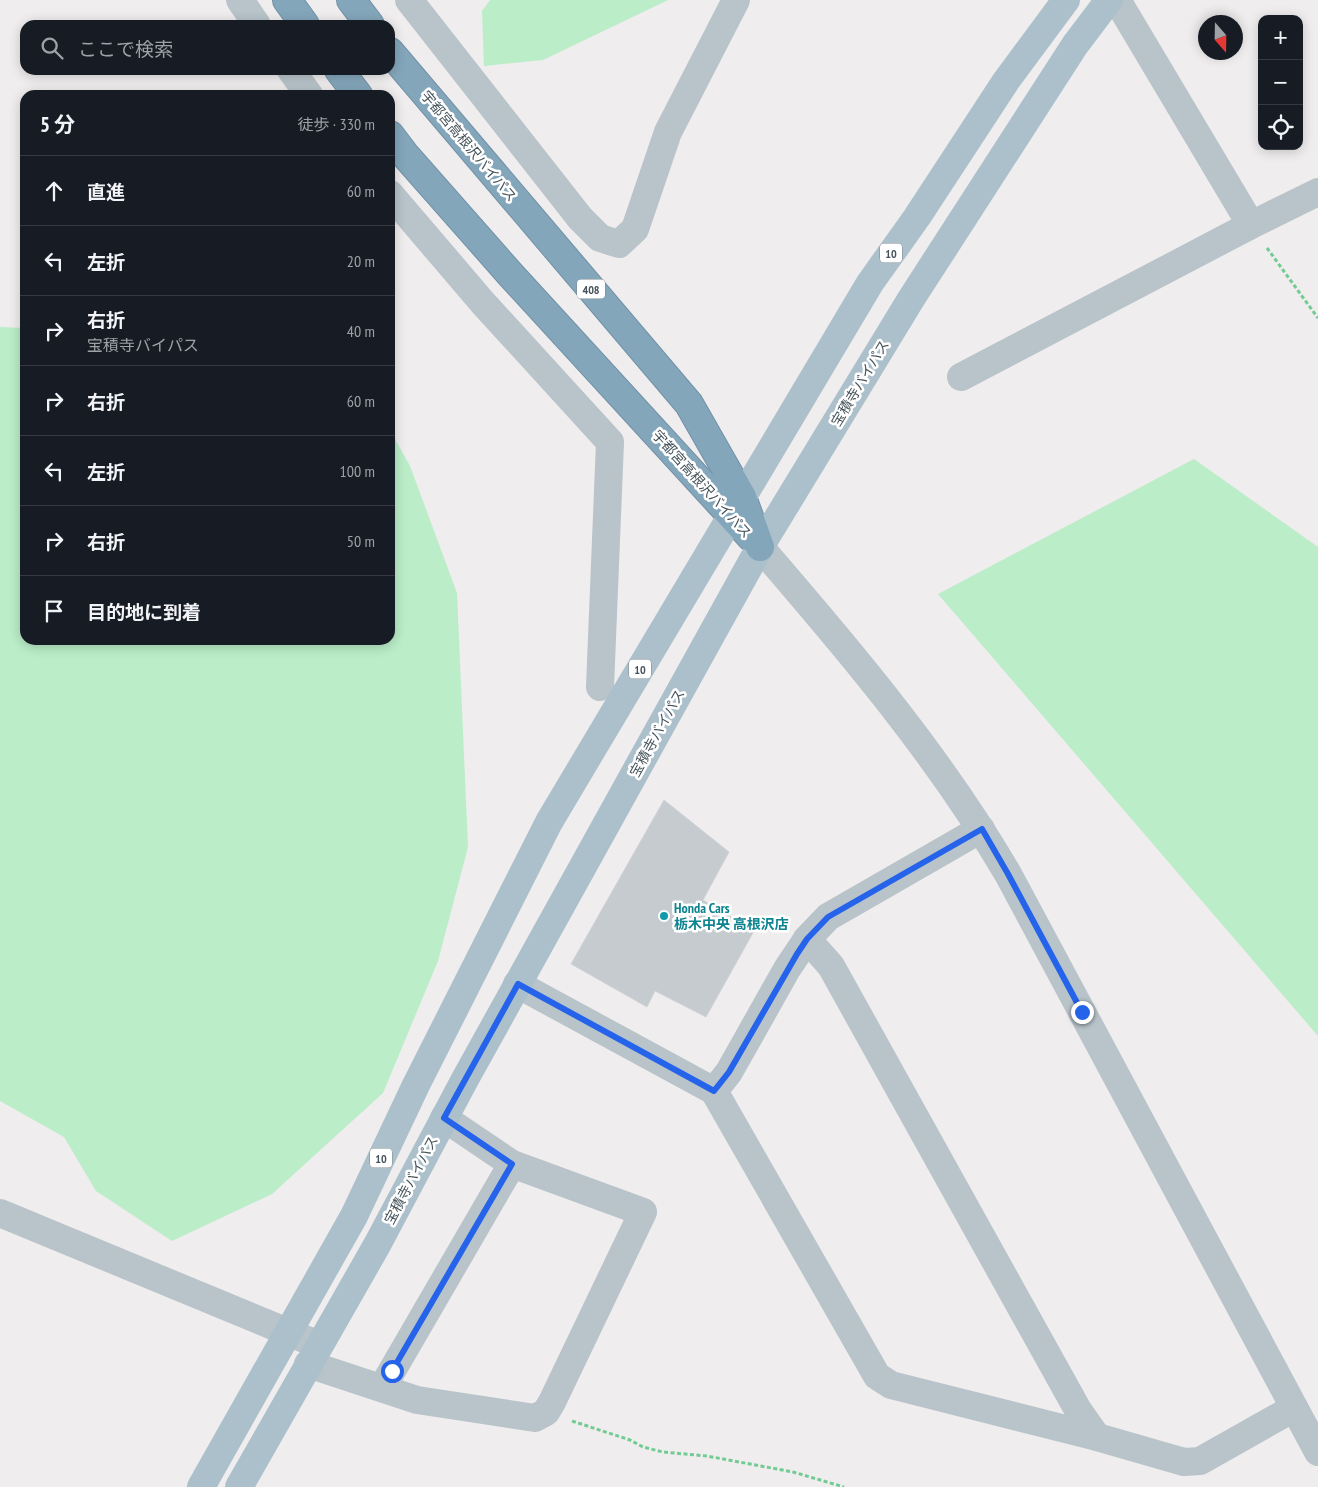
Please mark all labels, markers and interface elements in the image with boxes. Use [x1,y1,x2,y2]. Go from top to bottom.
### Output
north arrow [1198,15,1243,60]
map controls [1258,15,1303,150]
button: + [1258,15,1303,60]
search box [20,20,395,75]
icon: search [38,34,66,62]
text: ここで検索 [78,37,173,61]
button: − [1258,60,1303,105]
street label: 宇都宮高根沢バイパス [417,87,521,205]
button: locate [1258,105,1303,150]
text: 5 分 [40,111,75,138]
text: 徒歩 · 330 m [297,114,375,134]
icon: ahead [40,177,68,205]
text: 直進 [87,180,125,204]
text: 60 m [347,181,375,201]
road number: 10 [880,244,902,262]
icon: left [40,247,68,275]
text: 左折 [87,250,125,274]
text: 20 m [347,251,375,271]
road number: 408 [577,280,605,298]
text: 右折 [87,308,125,332]
icon: right [40,317,68,345]
text: 40 m [347,321,375,341]
text: 宝積寺バイパス [87,335,199,355]
street label: 宝積寺バイパス [827,336,893,430]
icon: right [40,387,68,415]
text: 右折 [87,390,125,414]
text: 60 m [347,391,375,411]
street label: 宇都宮高根沢バイパス [649,426,755,542]
icon: left [40,457,68,485]
text: 左折 [87,460,125,484]
text: 100 m [340,461,375,481]
icon: right [40,527,68,555]
text: 右折 [87,530,125,554]
text: 50 m [347,531,375,551]
icon: arrive [40,597,68,625]
text: 目的地に到着 [87,600,201,624]
road number: 10 [629,660,651,679]
street label: 宝積寺バイパス [625,686,689,780]
place label: Honda Cars 栃木中央 高根沢店 [674,899,789,933]
marker: Honda Cars 栃木中央 高根沢店 [658,910,670,922]
route end [1071,1001,1094,1024]
street label: 宝積寺バイパス [380,1133,442,1227]
road number: 10 [370,1148,392,1168]
route start [381,1360,404,1383]

